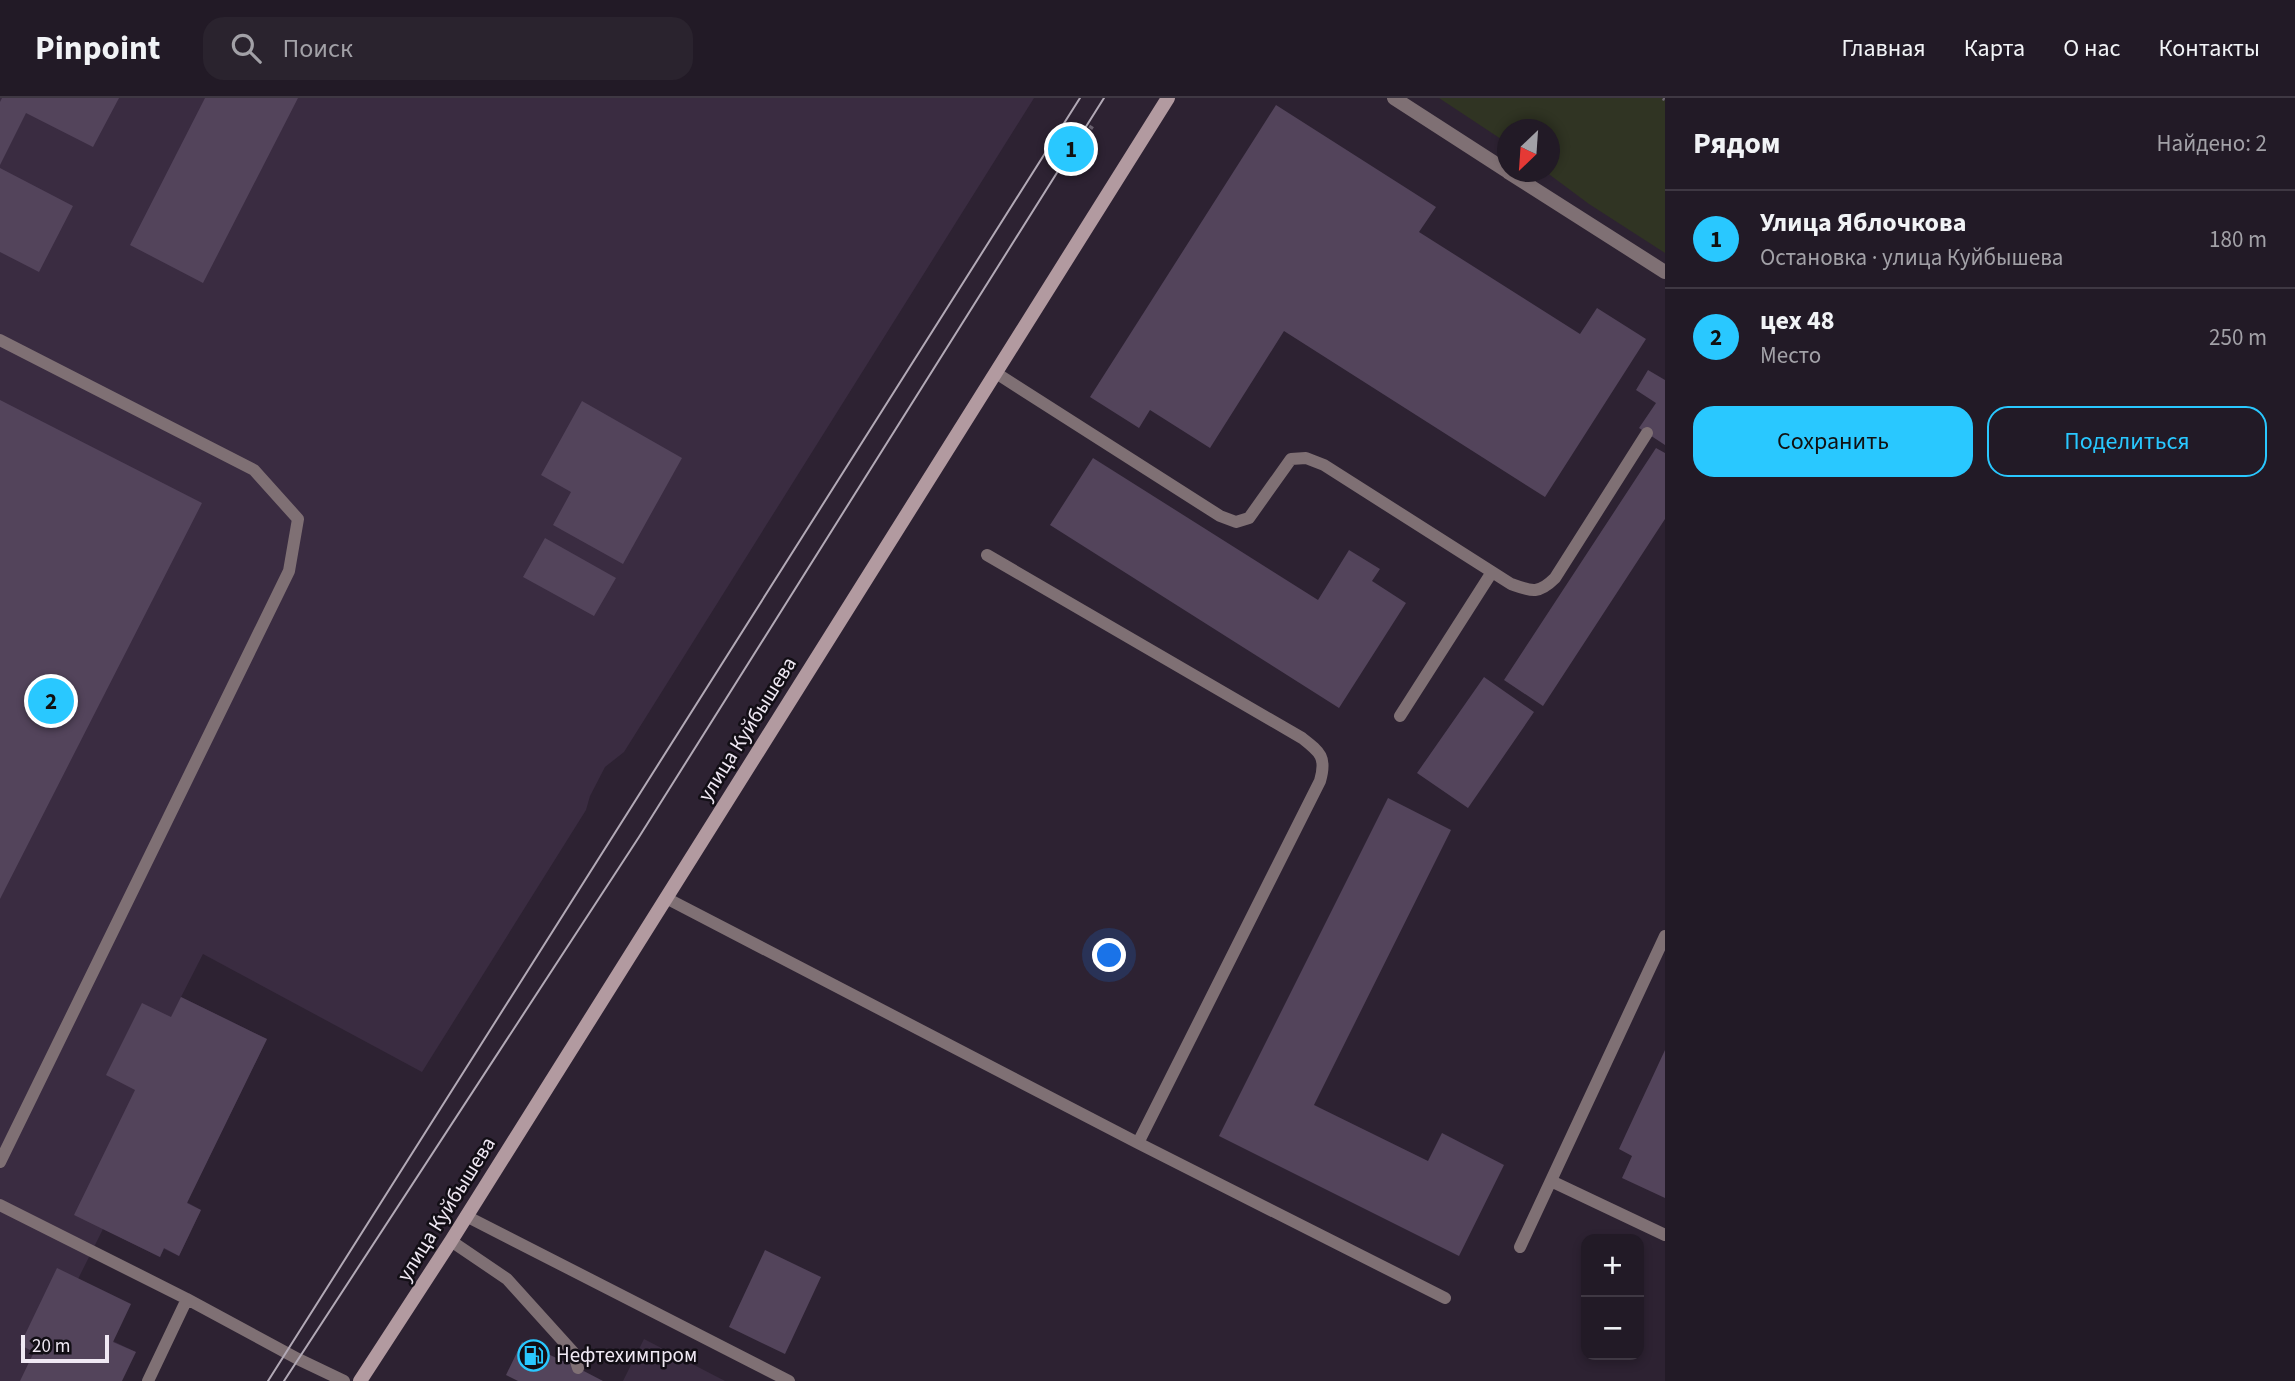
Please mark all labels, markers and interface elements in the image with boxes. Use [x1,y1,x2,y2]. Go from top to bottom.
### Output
search box [203,17,693,80]
text: Pinpoint [35,25,161,72]
icon: search [227,29,265,67]
text: Поиск [283,30,353,67]
text: Главная [1841,31,1926,66]
text: Карта [1964,31,2025,66]
text: О нас [2063,31,2120,66]
text: Контакты [2158,31,2260,66]
north arrow [1497,119,1560,182]
text: Рядом [1693,122,1781,165]
pin: 1 [1048,123,1094,175]
text: Найдено: 2 [2157,127,2267,160]
text: Улица Яблочкова [1760,204,1966,241]
text: 1 [1710,223,1722,256]
text: 180 m [2209,223,2267,256]
text: Остановка · улица Куйбышева [1760,241,2063,274]
text: цех 48 [1760,302,1835,339]
text: 2 [1710,321,1722,354]
text: 250 m [2209,321,2267,354]
text: Место [1760,339,1821,372]
button: Сохранить [1693,406,1973,477]
button: Поделиться [1987,406,2267,477]
street label: улица Куйбышева [690,651,804,807]
pin: 2 [28,675,74,727]
your location [1092,938,1126,972]
street label: улица Куйбышева [389,1131,503,1287]
map controls [1581,1234,1644,1360]
button: + [1581,1234,1644,1297]
button: − [1581,1297,1644,1360]
scale bar [21,1332,108,1364]
text: 20 m [32,1333,70,1360]
fuel station icon: Нефтехимпром [516,1338,550,1372]
place label: Нефтехимпром [556,1340,697,1370]

